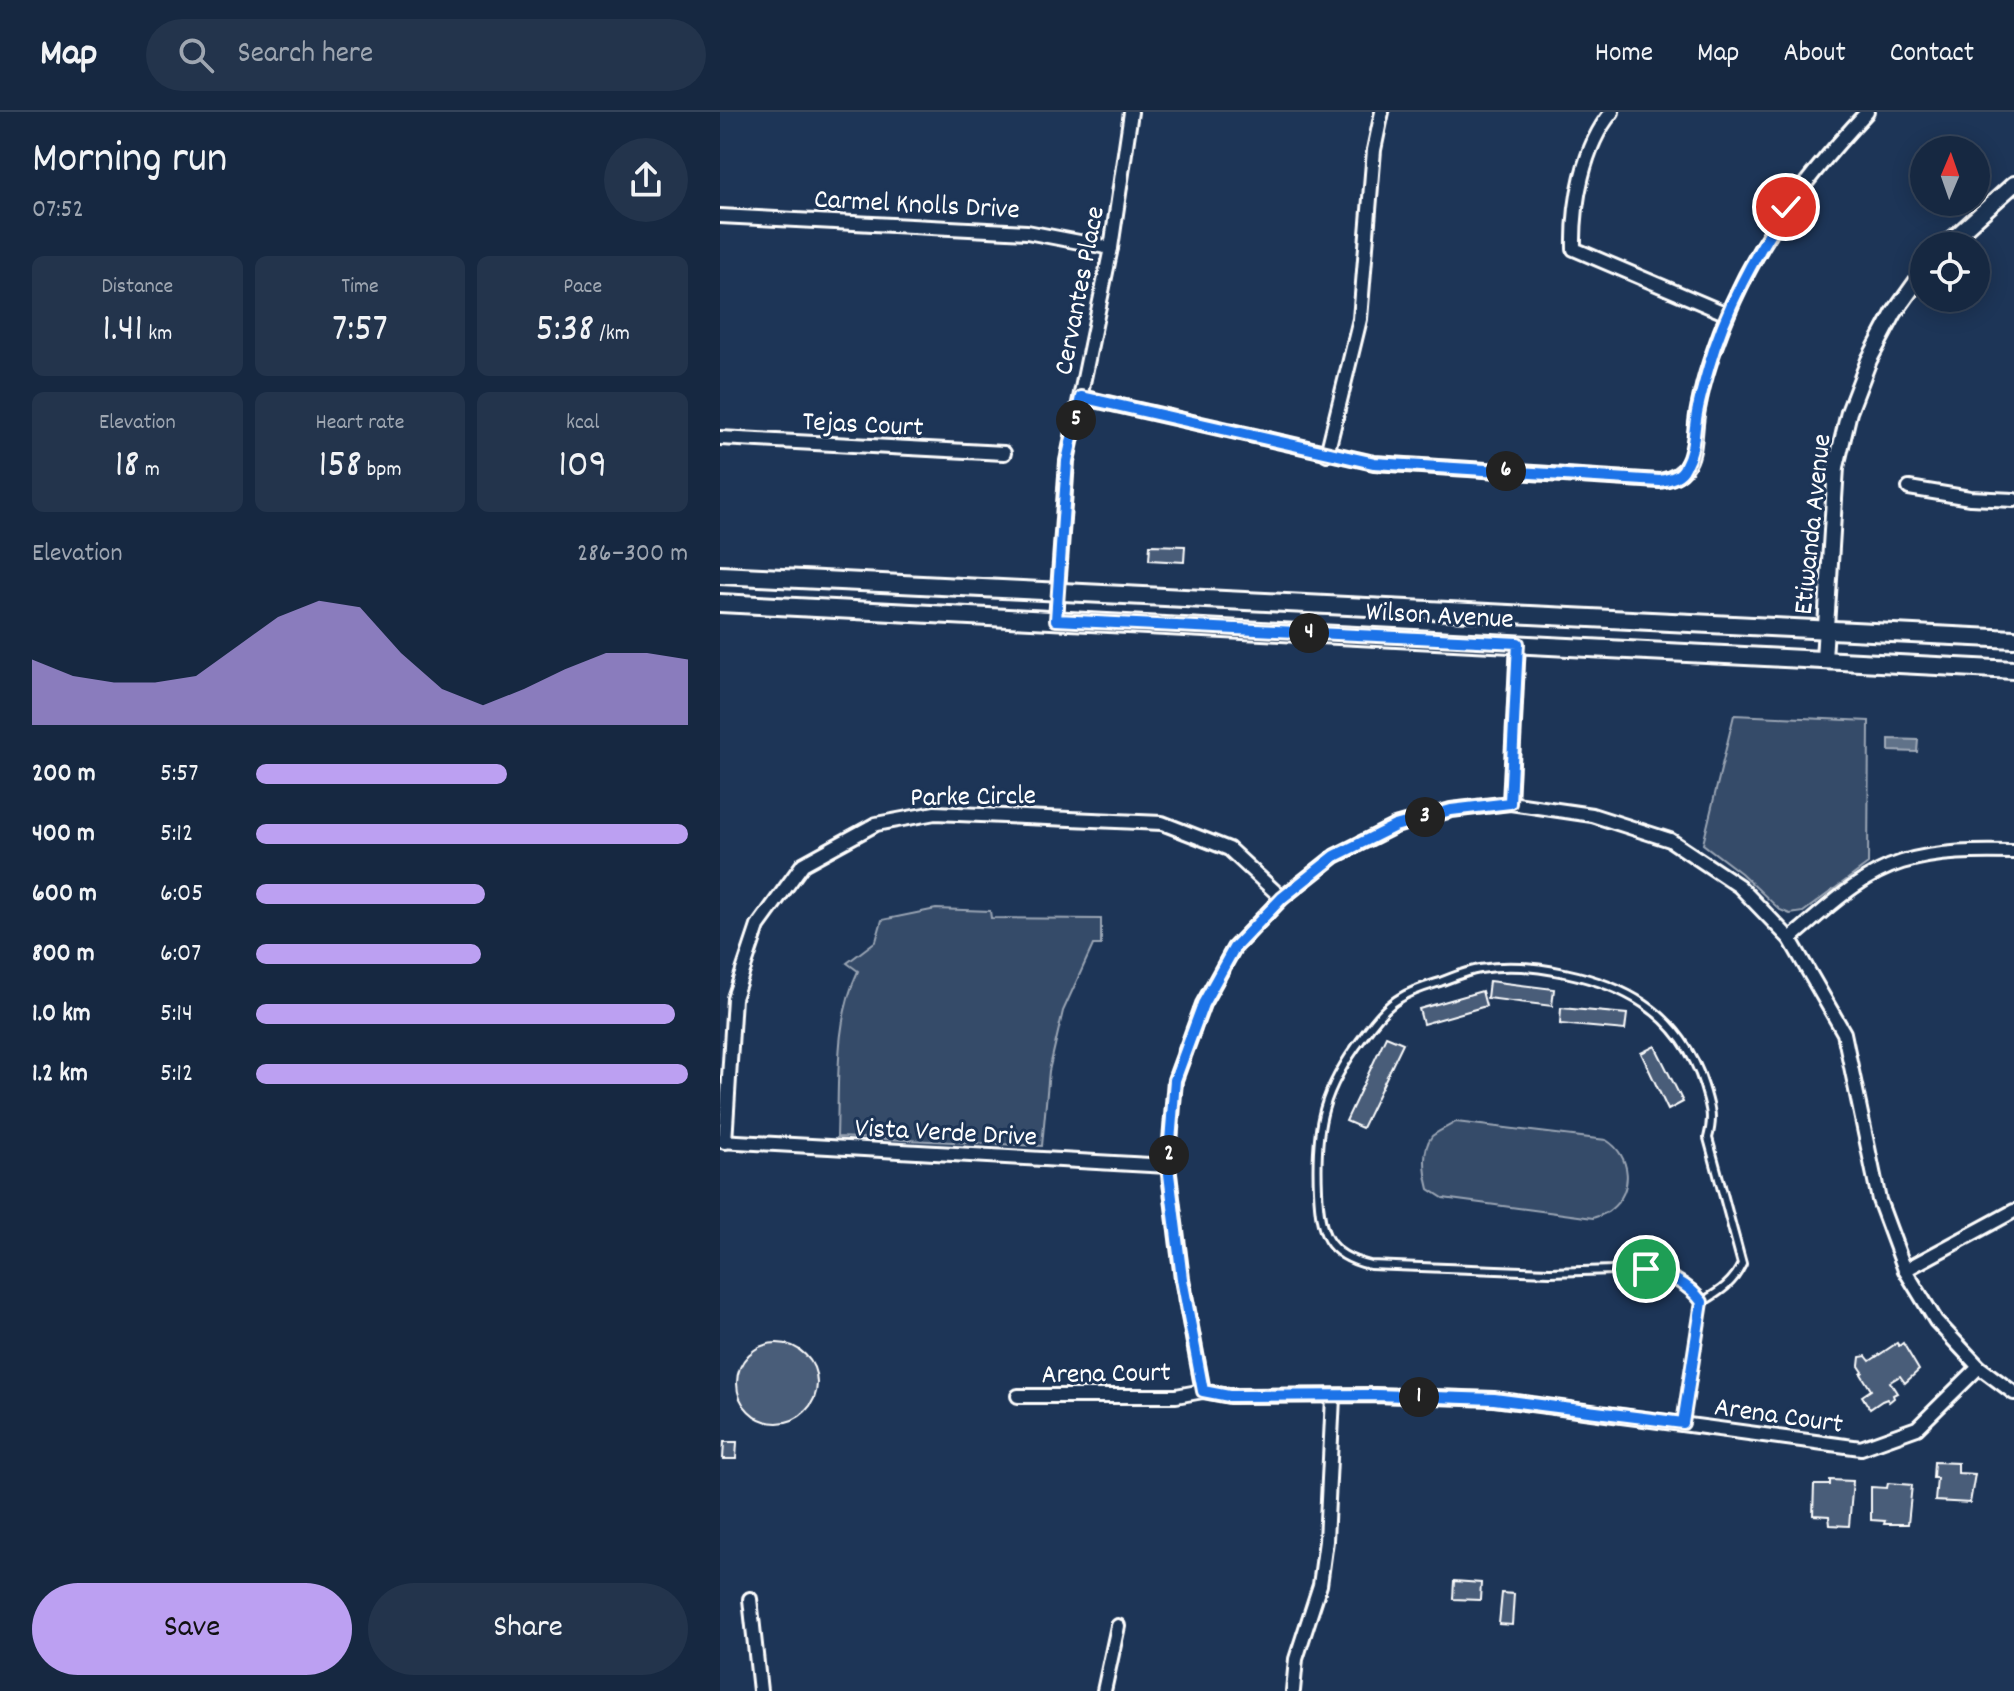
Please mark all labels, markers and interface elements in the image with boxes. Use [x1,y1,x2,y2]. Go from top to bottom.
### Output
search box [146,19,706,91]
text: Map [40,28,98,83]
icon: search [174,33,218,77]
text: Search here [238,34,373,77]
text: Home [1595,35,1653,75]
text: Map [1697,35,1739,75]
text: About [1783,35,1846,75]
text: Contact [1890,35,1974,75]
text: Morning run [32,130,227,193]
north arrow [1910,136,1990,216]
map controls [1910,136,1990,312]
button: share [604,138,688,222]
pin [1752,173,1820,241]
street label: Carmel Knolls Drive [813,182,1021,232]
icon: check [1764,185,1808,229]
text: 07:52 [32,192,84,229]
street label: Cervantes Place [1046,203,1118,379]
button: locate [1910,232,1990,312]
text: Distance [101,272,173,303]
text: Time [341,272,379,303]
text: Pace [563,272,602,303]
text: 1.41 [102,303,143,360]
text: 7:57 [332,303,388,360]
text: 5:38 [535,303,594,360]
text: km [143,319,172,350]
text: /km [594,319,630,350]
pin: 5 [1056,400,1096,440]
street label: Tejas Court [801,404,924,450]
text: 5 [1071,404,1081,435]
text: Elevation [99,408,176,439]
text: Heart rate [316,408,404,439]
text: kcal [566,408,599,439]
street label: Etiwanda Avenue [1786,432,1844,617]
text: 18 [115,439,140,496]
text: 158 [318,439,362,496]
text: 109 [558,439,607,496]
pin: 6 [1486,451,1526,491]
text: m [140,455,160,486]
text: bpm [362,455,402,486]
text: 6 [1501,455,1511,486]
text: Elevation [32,536,122,573]
text: 286–300 m [577,536,688,573]
street label: Wilson Avenue [1365,594,1515,642]
pin: 4 [1289,613,1329,653]
text: 4 [1304,617,1314,648]
text: 200 m [32,756,96,793]
text: 5:57 [160,756,198,793]
street label: Parke Circle [910,778,1036,820]
pin: 3 [1405,797,1445,837]
text: 3 [1420,801,1430,832]
text: 400 m [32,816,95,853]
text: 5:12 [160,816,193,853]
text: 600 m [32,876,97,913]
text: 6:05 [160,876,203,913]
text: 800 m [32,936,95,973]
text: 6:07 [160,936,201,973]
text: 1.0 km [32,996,91,1033]
text: 5:14 [160,996,193,1033]
text: 1.2 km [32,1056,88,1093]
text: 5:12 [160,1056,193,1093]
street label: Vista Verde Drive [854,1110,1038,1160]
pin: 2 [1149,1135,1189,1175]
text: 2 [1164,1139,1174,1170]
pin [1612,1235,1680,1303]
icon: arrive [1624,1247,1668,1291]
street label: Arena Court [1041,1355,1171,1397]
pin: 1 [1399,1377,1439,1417]
text: 1 [1417,1381,1421,1412]
street label: Arena Court [1711,1389,1845,1447]
button: Save [32,1583,352,1675]
button: Share [368,1583,688,1675]

